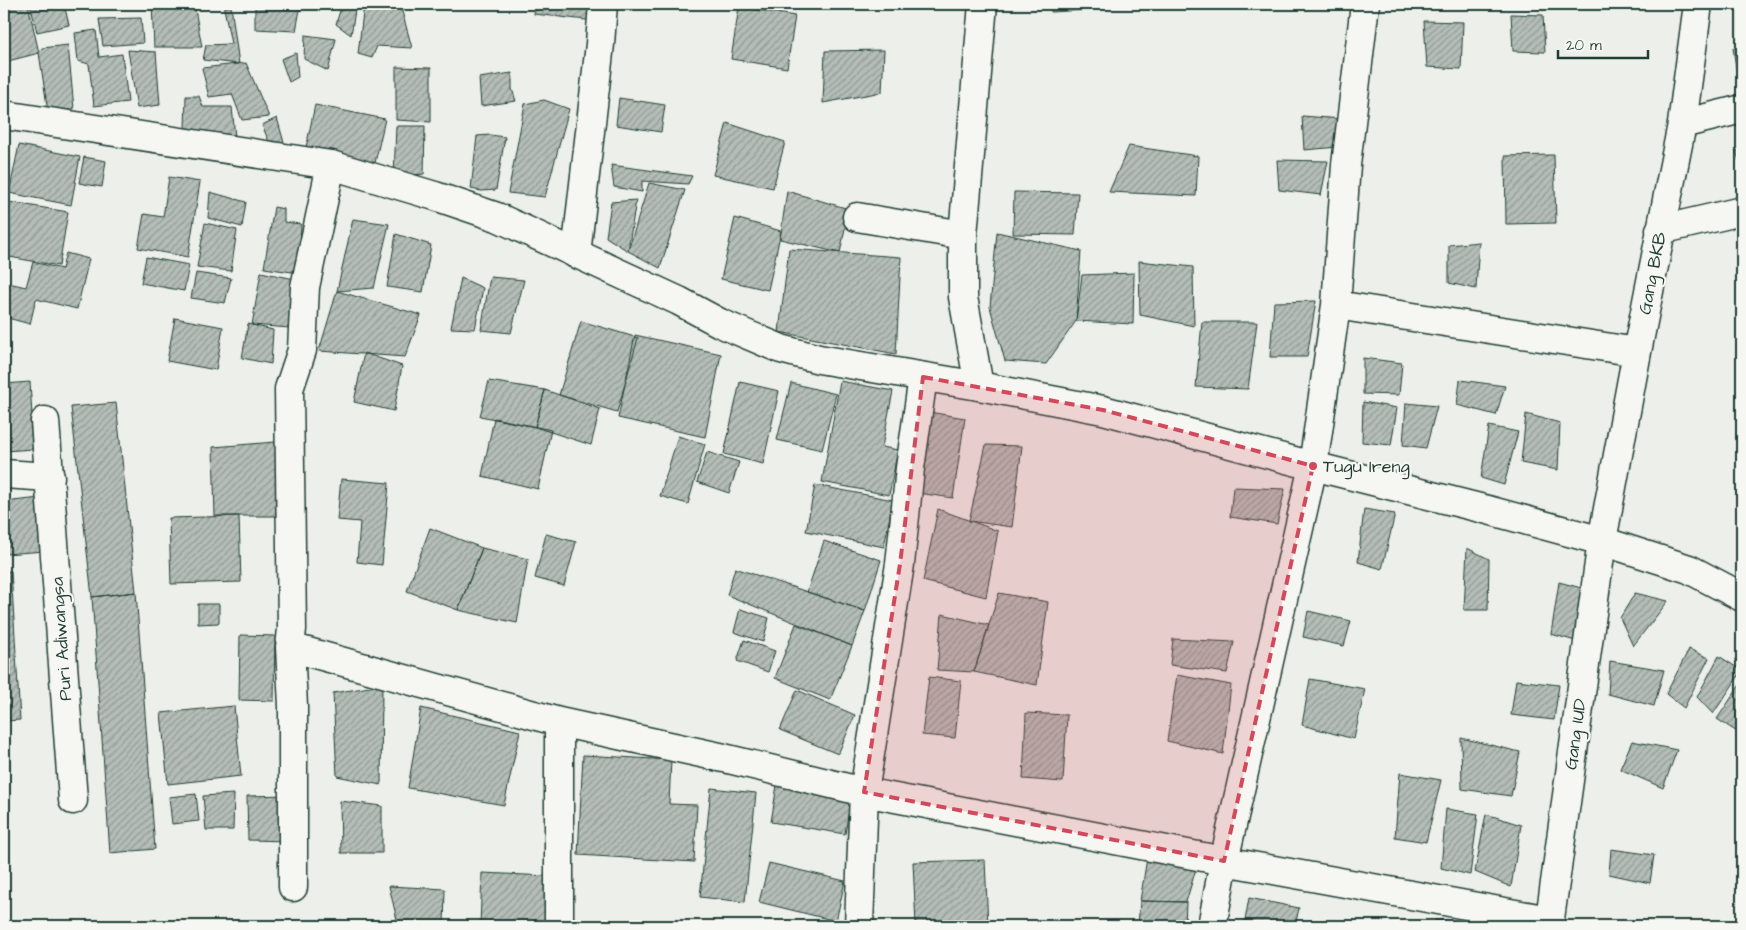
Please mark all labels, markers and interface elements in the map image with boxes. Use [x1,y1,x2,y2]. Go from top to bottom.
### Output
scale bar [1558,28,1648,60]
text: 20 m [1566,35,1602,56]
street label: Gang BKB [1632,229,1674,317]
place label: Tugu Ireng [1323,454,1410,480]
marker: Tugu Ireng [1307,460,1319,472]
street label: Puri Adiwangsa [45,576,79,702]
street label: Gang IUD [1558,697,1594,771]

